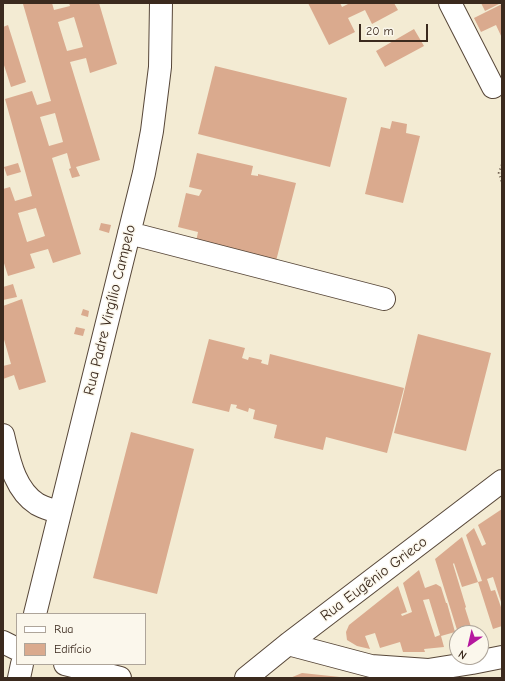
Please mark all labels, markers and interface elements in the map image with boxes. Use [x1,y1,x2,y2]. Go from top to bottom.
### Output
scale bar [361,16,430,42]
text: 20 m [366,24,394,38]
street label: Rua Padre Virgílio Campelo [80,223,140,397]
street label: Rua Eugênio Grieco [317,533,431,625]
legend [16,613,146,665]
text: Rua [54,622,73,636]
north arrow [449,625,489,665]
text: Edifício [54,642,91,656]
text: N [456,647,469,662]

